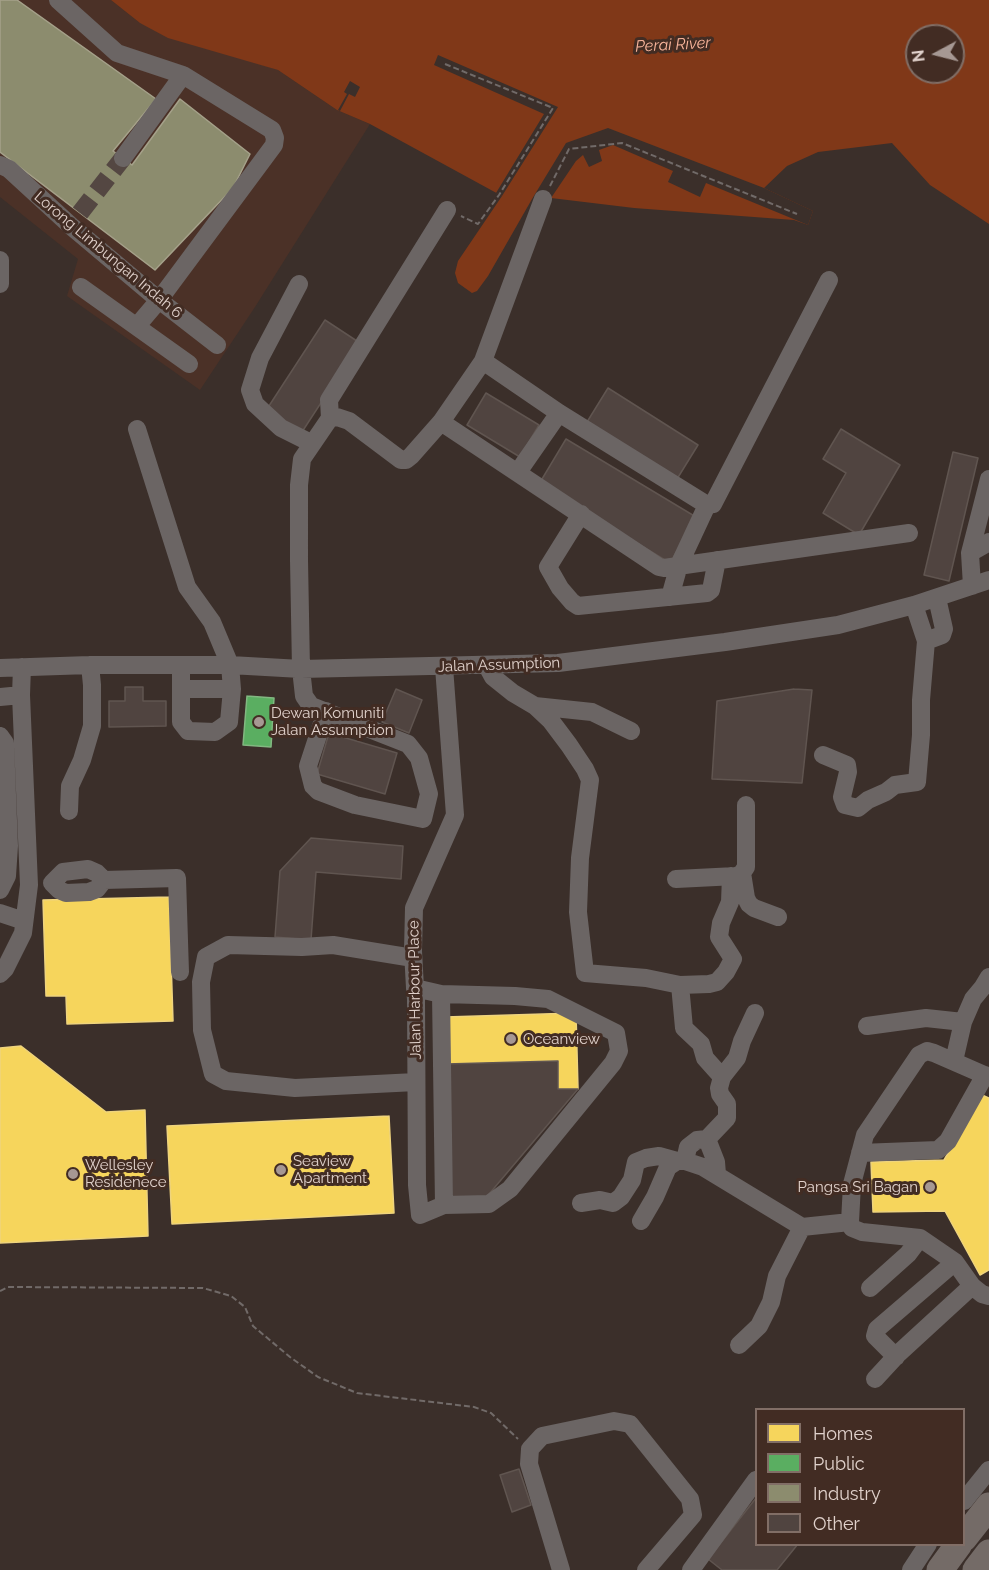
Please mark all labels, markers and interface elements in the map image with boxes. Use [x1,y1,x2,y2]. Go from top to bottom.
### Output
north arrow [905,24,965,84]
water label: Perai River [635,33,711,57]
text: N [908,49,929,63]
street label: Lorong Limbungan Indah 6 [30,188,186,322]
street label: Jalan Assumption [438,654,560,676]
place label: Dewan Komuniti Jalan Assumption [271,704,393,739]
marker: Dewan Komuniti Jalan Assumption [252,715,266,729]
street label: Jalan Harbour Place [405,920,425,1060]
place label: Oceanview [523,1030,600,1048]
marker: Oceanview [504,1032,518,1046]
place label: Seaview Apartment [293,1152,367,1187]
place label: Wellesley Residenece [85,1156,167,1191]
marker: Seaview Apartment [274,1163,288,1177]
marker: Wellesley Residenece [66,1167,80,1181]
place label: Pangsa Sri Bagan [798,1178,918,1196]
marker: Pangsa Sri Bagan [923,1180,937,1194]
legend [755,1408,965,1546]
text: Homes [813,1423,873,1444]
text: Public [813,1453,865,1474]
text: Industry [813,1483,881,1504]
text: Other [813,1513,860,1534]

